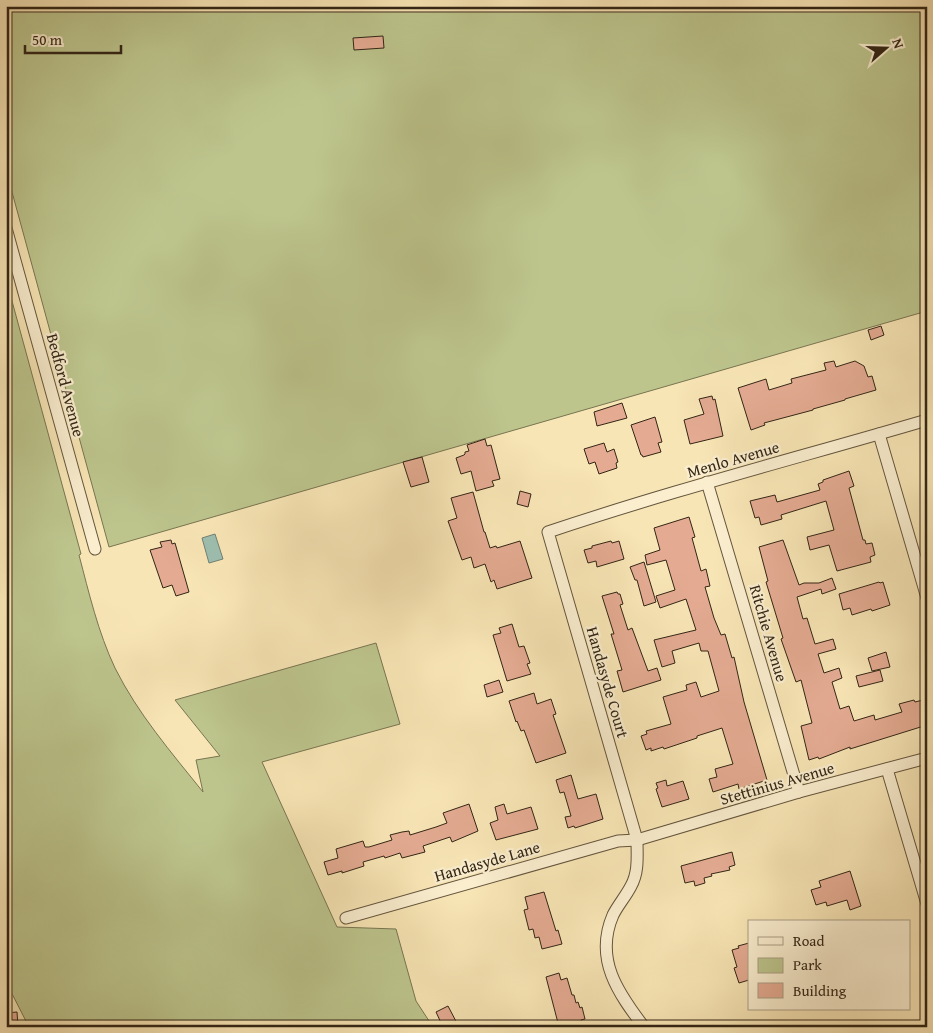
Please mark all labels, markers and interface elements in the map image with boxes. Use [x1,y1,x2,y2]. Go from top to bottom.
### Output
scale bar [25,22,121,54]
north arrow [860,22,910,72]
text: 50 m [32,29,63,50]
text: N [887,36,909,52]
street label: Bedford Avenue [41,331,91,439]
street label: Menlo Avenue [684,434,782,484]
street label: Ritchie Avenue [744,582,794,684]
street label: Handasyde Court [581,623,635,741]
street label: Stettinius Avenue [717,755,837,811]
street label: Handasyde Lane [431,834,543,888]
legend [748,920,910,1010]
text: Road [793,930,824,951]
text: Park [793,954,822,975]
text: Building [793,980,847,1001]

